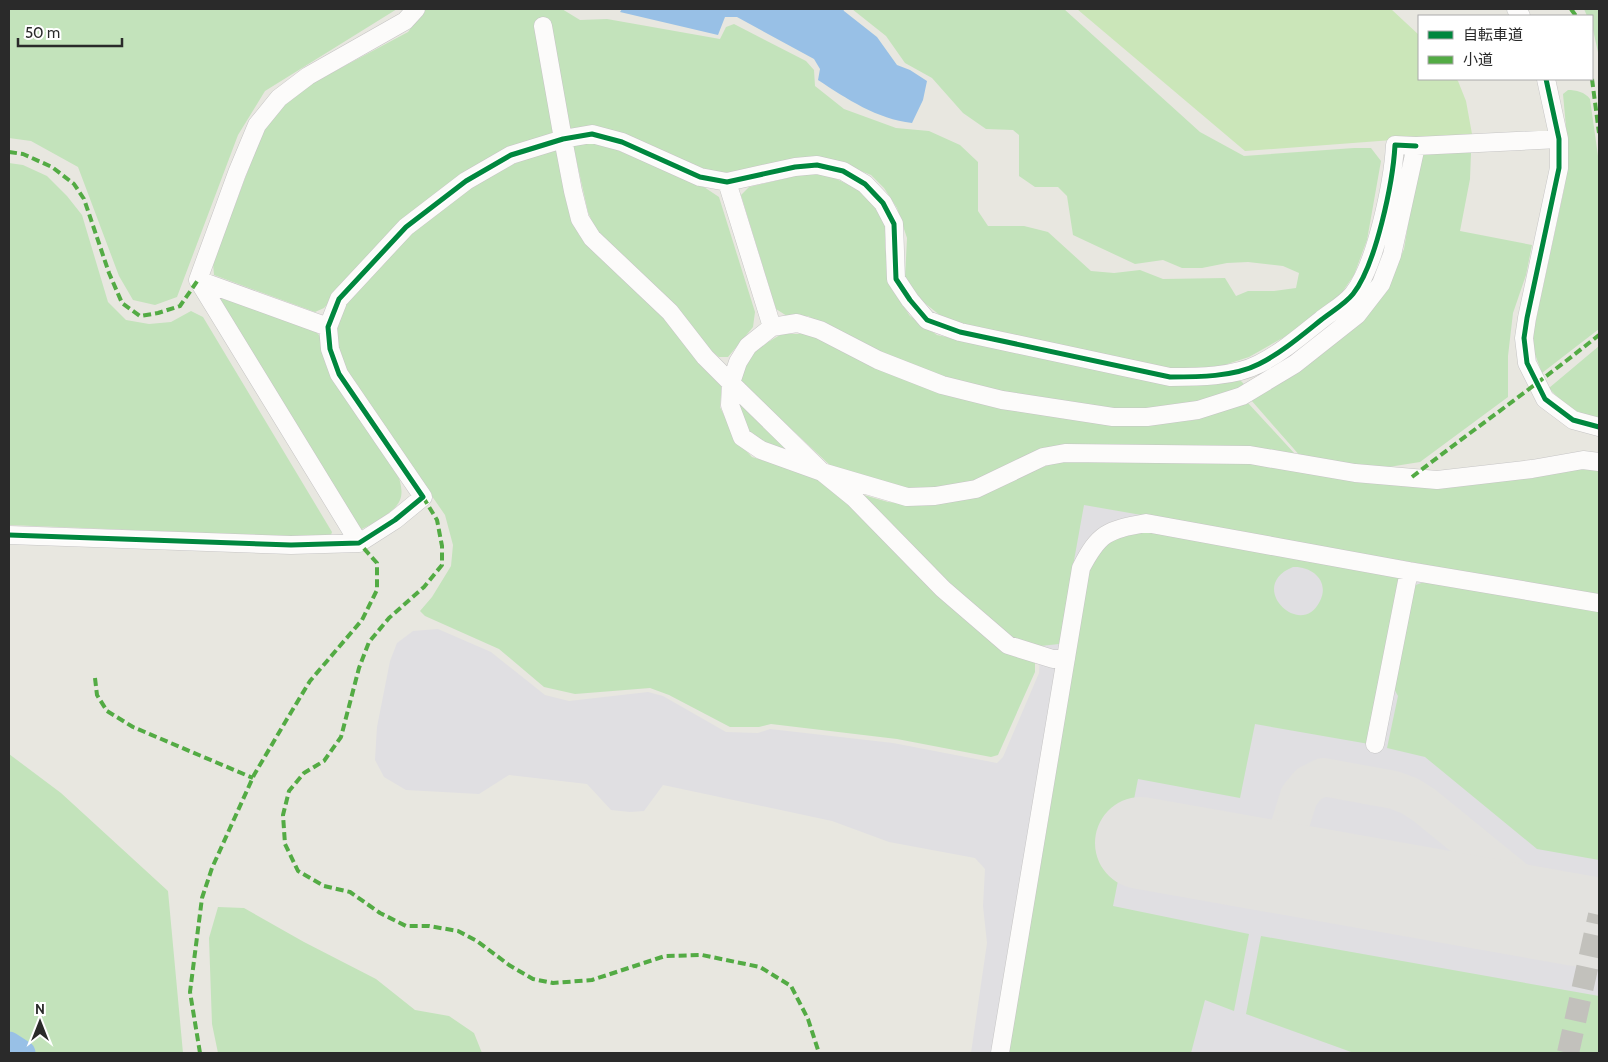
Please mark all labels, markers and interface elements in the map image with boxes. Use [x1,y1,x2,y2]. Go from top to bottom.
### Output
scale bar [18,15,121,47]
legend [1418,15,1593,80]
text: 50 m [25,24,60,42]
text: 自転車道 [1463,26,1523,44]
text: 小道 [1463,51,1493,69]
north arrow [15,997,65,1047]
text: N [35,1000,45,1018]

